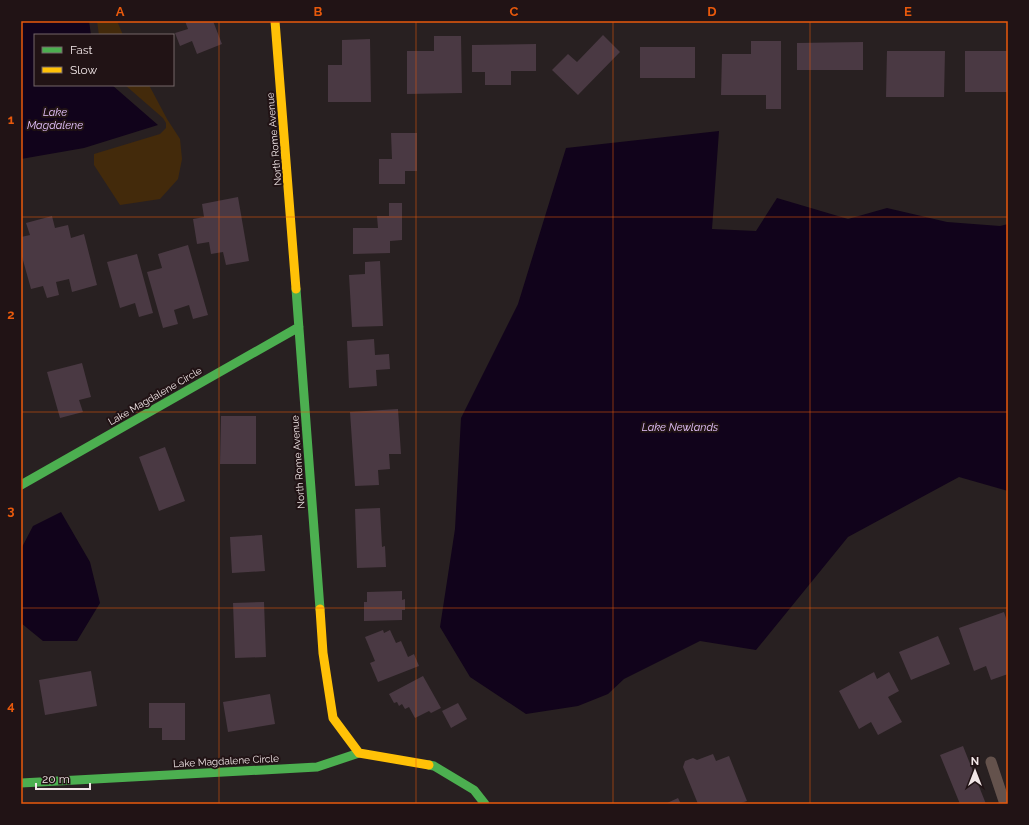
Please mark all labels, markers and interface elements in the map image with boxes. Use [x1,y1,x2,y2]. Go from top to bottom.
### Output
text: A [116,4,125,19]
text: B [314,4,323,19]
text: C [510,4,519,19]
text: D [707,4,717,19]
text: E [904,4,912,19]
legend [34,34,174,86]
text: Fast [70,43,93,57]
text: Slow [70,63,97,77]
street label: North Rome Avenue [264,92,284,186]
water label: Lake Magdalene [27,106,83,132]
text: 1 [8,112,15,127]
text: 2 [7,307,15,322]
street label: Lake Magdalene Circle [106,365,204,427]
street label: North Rome Avenue [289,415,307,509]
water label: Lake Newlands [642,421,718,434]
text: 3 [7,503,15,518]
text: 4 [7,698,15,713]
north arrow [955,751,995,791]
street label: Lake Magdalene Circle [173,753,279,769]
text: N [971,755,979,768]
scale bar [36,765,90,791]
text: 20 m [42,772,70,786]

